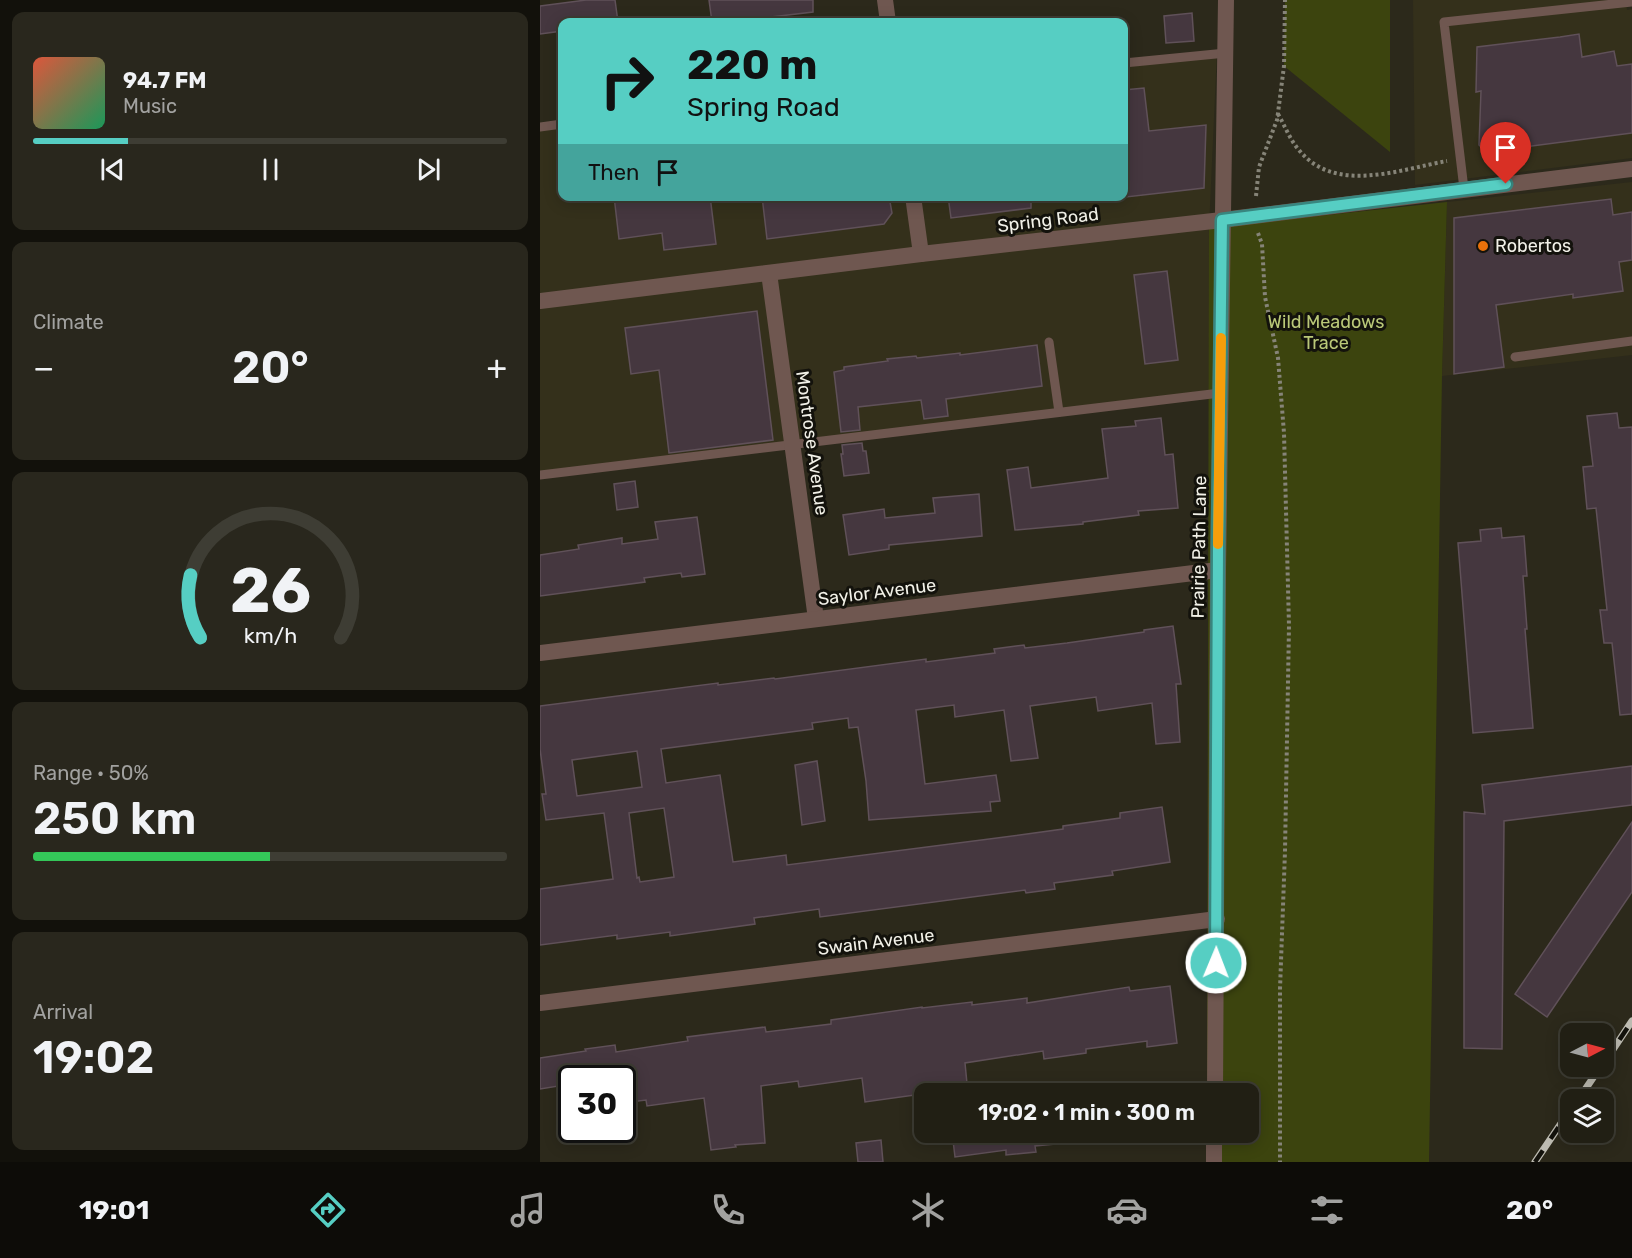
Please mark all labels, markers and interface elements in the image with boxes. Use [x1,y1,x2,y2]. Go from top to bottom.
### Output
text: 220 m [687,40,818,90]
icon: right [588,42,666,120]
text: 94.7 FM [123,67,207,94]
text: Spring Road [687,91,840,123]
text: Music [123,94,177,118]
pin [1480,122,1531,184]
icon: arrive [1489,131,1522,164]
icon: previous [96,153,129,186]
icon: pause [254,153,287,186]
icon: next [412,153,445,186]
icon: arrive [651,156,684,189]
text: Then [588,159,639,186]
street label: Spring Road [996,203,1100,237]
place label: Robertos [1495,235,1571,257]
marker: Robertos [1476,239,1490,253]
text: Climate [33,310,104,334]
park label: Wild Meadows Trace [1268,311,1384,354]
text: 20° [232,341,309,394]
text: − [33,348,54,387]
text: + [486,348,507,387]
street label: Montrose Avenue [791,369,833,517]
street label: Prairie Path Lane [1187,475,1211,619]
text: 26 [229,554,311,628]
street label: Saylor Avenue [817,574,937,610]
text: km/h [243,623,297,648]
text: Range · 50% [33,761,149,785]
text: 250 km [33,792,196,845]
street label: Swain Avenue [816,924,936,960]
position arrow [1184,931,1248,995]
text: Arrival [33,1000,93,1024]
north arrow [1560,1023,1614,1077]
map controls [1560,1023,1614,1143]
text: 19:02 [33,1031,154,1084]
speed limit sign: 30 [558,1065,636,1143]
button: layers [1560,1089,1614,1143]
text: 19:02 · 1 min · 300 m [978,1099,1195,1126]
icon: directions [307,1189,349,1231]
icon: music [507,1189,549,1231]
icon: phone [707,1189,749,1231]
icon: climate [907,1189,949,1231]
icon: car [1106,1189,1148,1231]
icon: filters [1306,1189,1348,1231]
text: 19:01 [79,1194,149,1226]
text: 20° [1506,1194,1553,1226]

